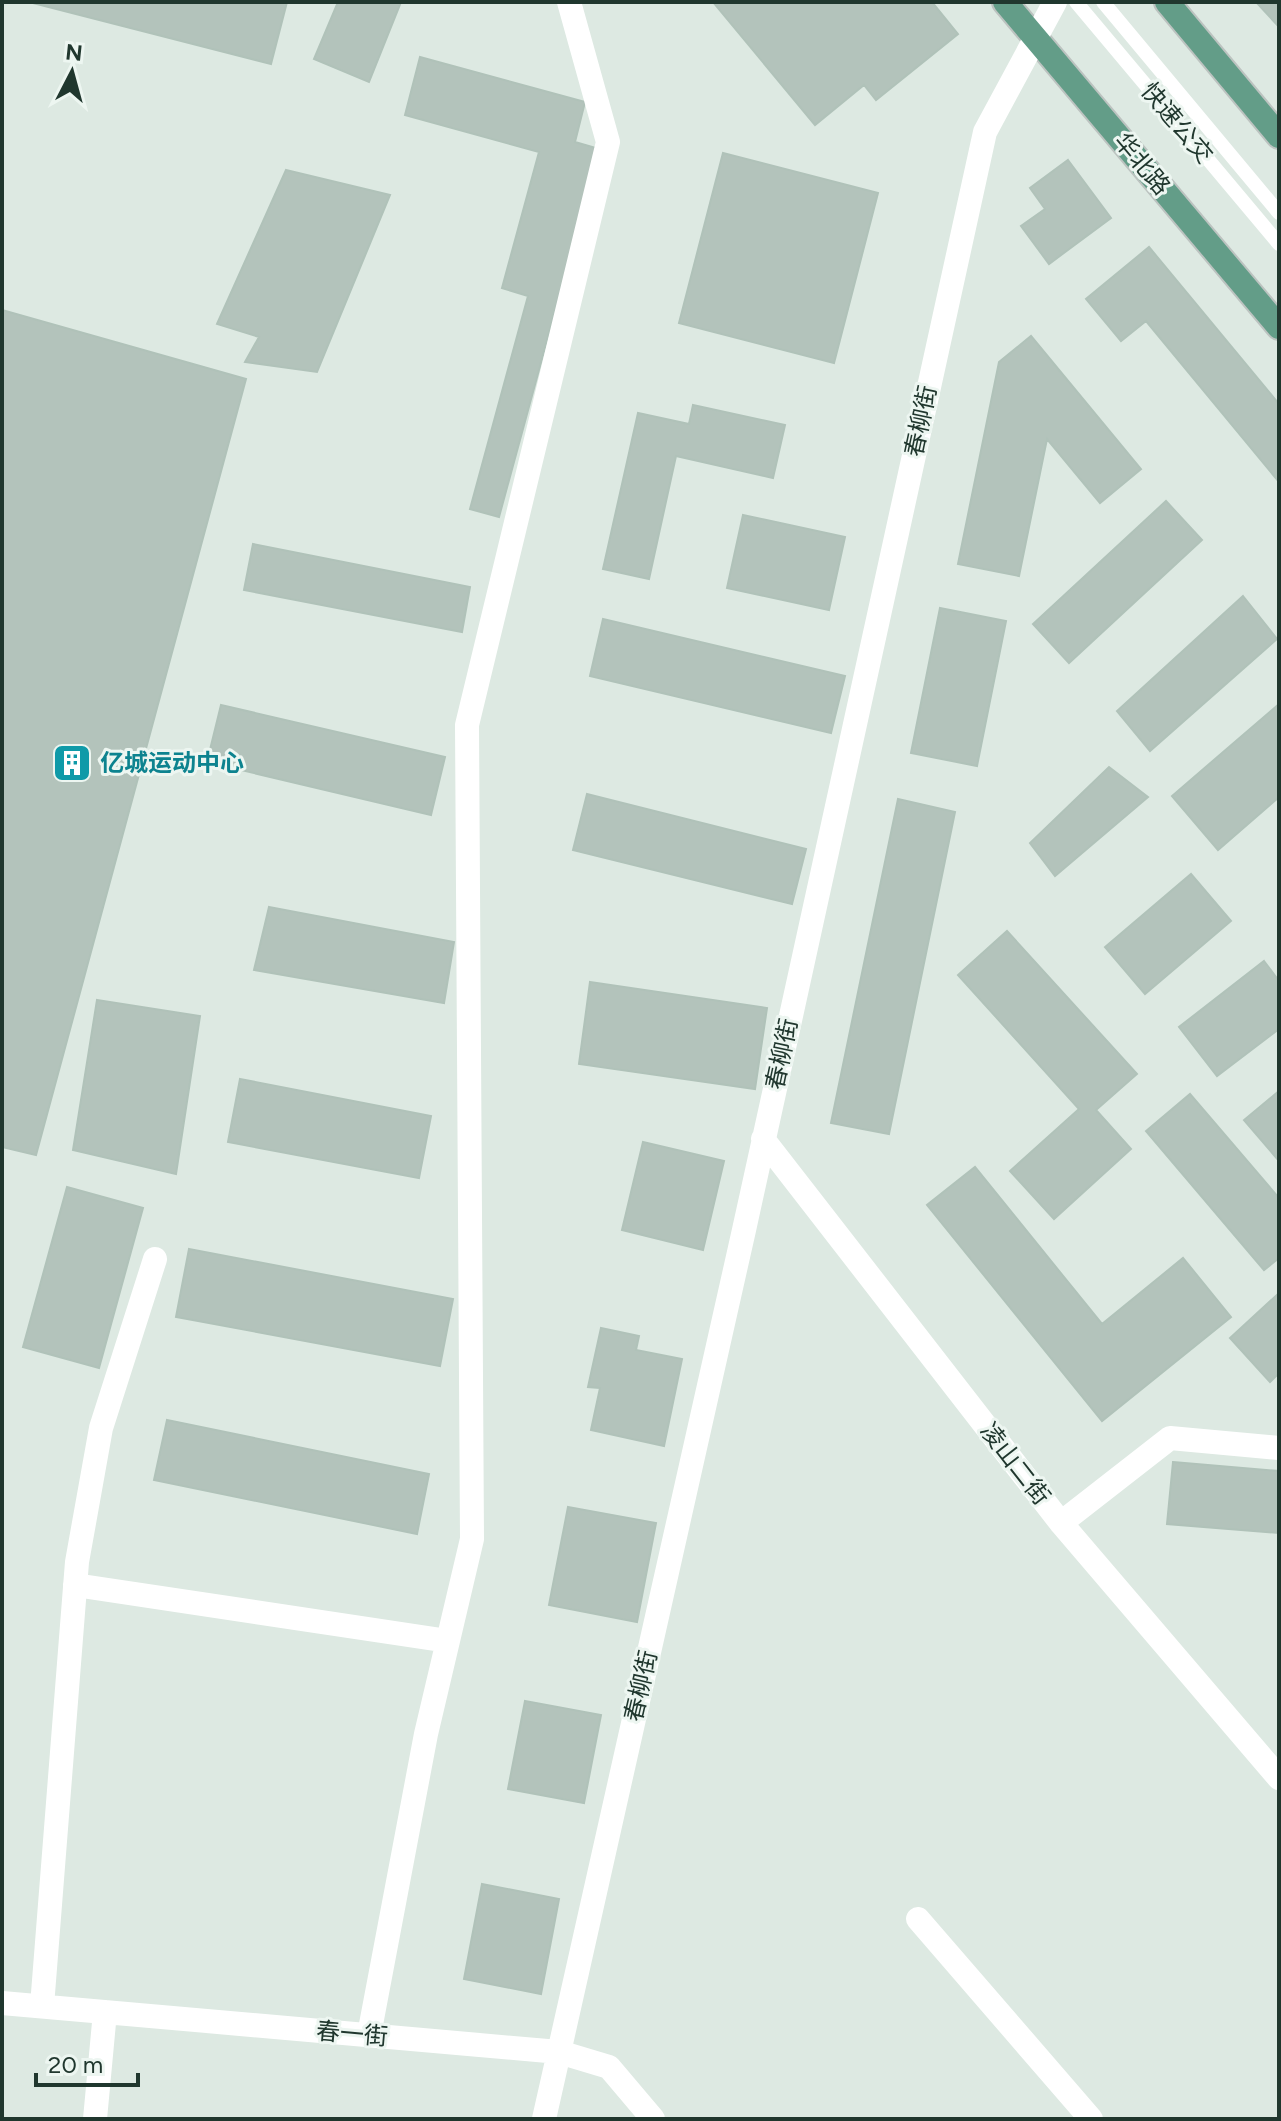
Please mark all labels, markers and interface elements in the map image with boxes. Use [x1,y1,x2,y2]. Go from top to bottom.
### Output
north arrow [32,32,112,112]
text: N [64,38,84,67]
street label: 快速公交 [1135,77,1219,169]
street label: 华北路 [1108,127,1177,201]
street label: 春柳街 [899,383,942,459]
building icon: 亿城运动中心 [51,742,93,784]
place label: 亿城运动中心 [100,748,244,777]
street label: 春柳街 [760,1016,803,1092]
street label: 凌山二街 [974,1417,1056,1510]
street label: 春柳街 [618,1648,663,1724]
street label: 春一街 [315,2016,389,2051]
scale bar [36,2037,138,2087]
text: 20 m [48,2050,103,2079]

